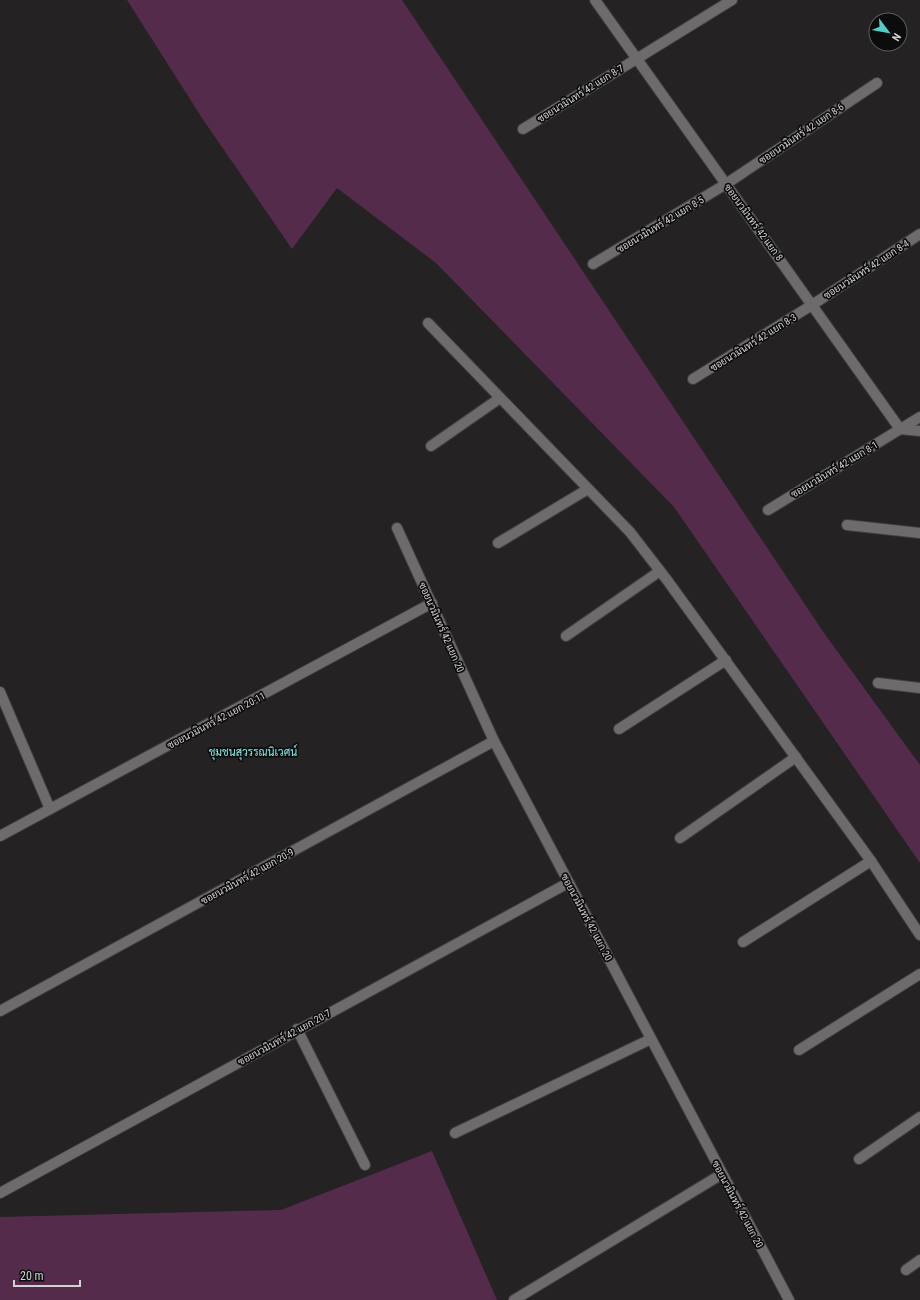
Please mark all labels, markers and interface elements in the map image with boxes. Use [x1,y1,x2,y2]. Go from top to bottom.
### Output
north arrow [868,12,908,52]
text: N [889,31,903,44]
street label: ซอยนวมินทร์ 42 แยก 8-7 [534,61,625,124]
street label: ซอยนวมินทร์ 42 แยก 8-6 [756,99,846,166]
street label: ซอยนวมินทร์ 42 แยก 8 [722,181,787,263]
street label: ซอยนวมินทร์ 42 แยก 8-5 [614,192,706,255]
street label: ซอยนวมินทร์ 42 แยก 8-4 [820,236,911,301]
street label: ซอยนวมินทร์ 42 แยก 8-3 [707,310,798,373]
street label: ซอยนวมินทร์ 42 แยก 8-1 [788,437,880,500]
street label: ซอยนวมินทร์ 42 แยก 20 [417,580,468,674]
street label: ซอยนวมินทร์ 42 แยก 20-11 [164,688,267,751]
district label: ชุมชนสุวรรณนิเวศน์ [209,744,297,761]
street label: ซอยนวมินทร์ 42 แยก 20-9 [198,845,296,907]
street label: ซอยนวมินทร์ 42 แยก 20 [559,871,616,963]
street label: ซอยนวมินทร์ 42 แยก 20-7 [235,1006,333,1068]
street label: ซอยนวมินทร์ 42 แยก 20 [710,1158,767,1250]
scale bar [14,1262,80,1288]
text: 20 m [20,1269,44,1283]

